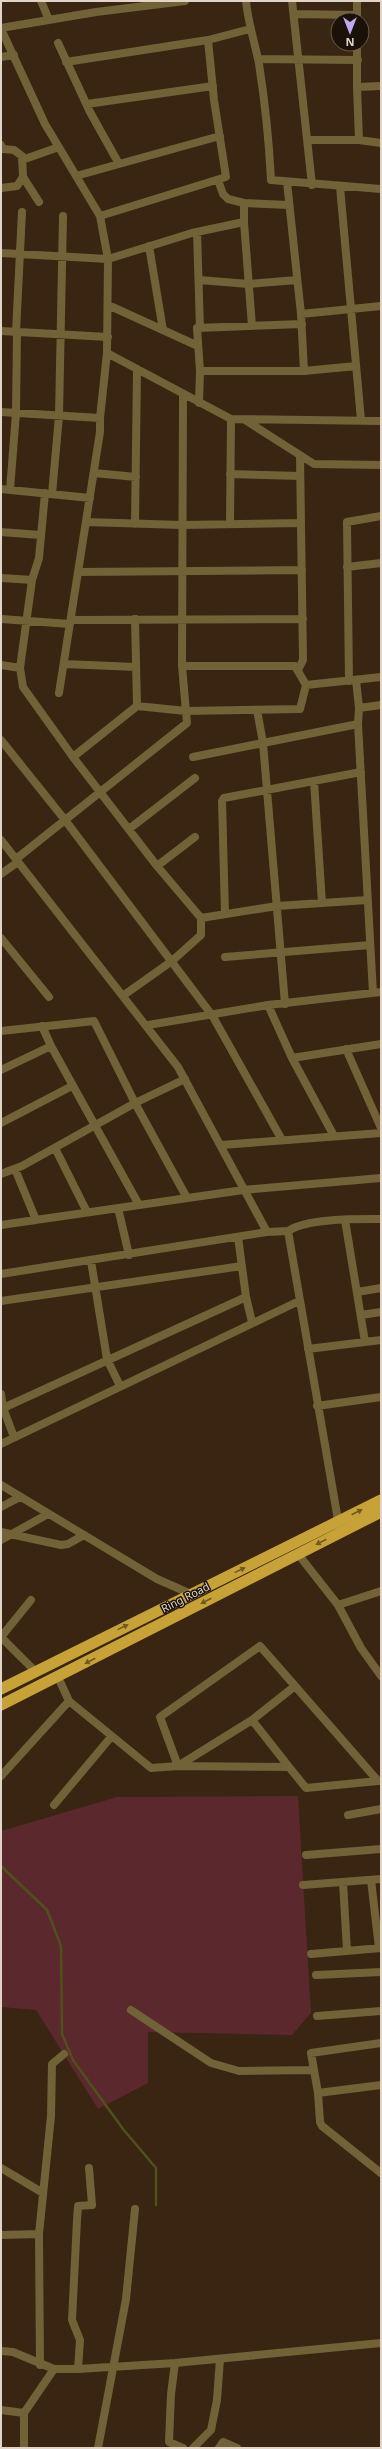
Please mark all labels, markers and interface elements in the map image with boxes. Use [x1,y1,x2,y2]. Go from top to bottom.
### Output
north arrow [330,12,370,52]
text: N [346,35,354,50]
one-way arrow [351,1509,362,1516]
one-way arrow [316,1539,327,1545]
one-way arrow [234,1567,246,1573]
street label: Ring Road [158,1578,212,1616]
one-way arrow [200,1598,211,1604]
one-way arrow [118,1624,129,1631]
one-way arrow [84,1657,96,1664]

